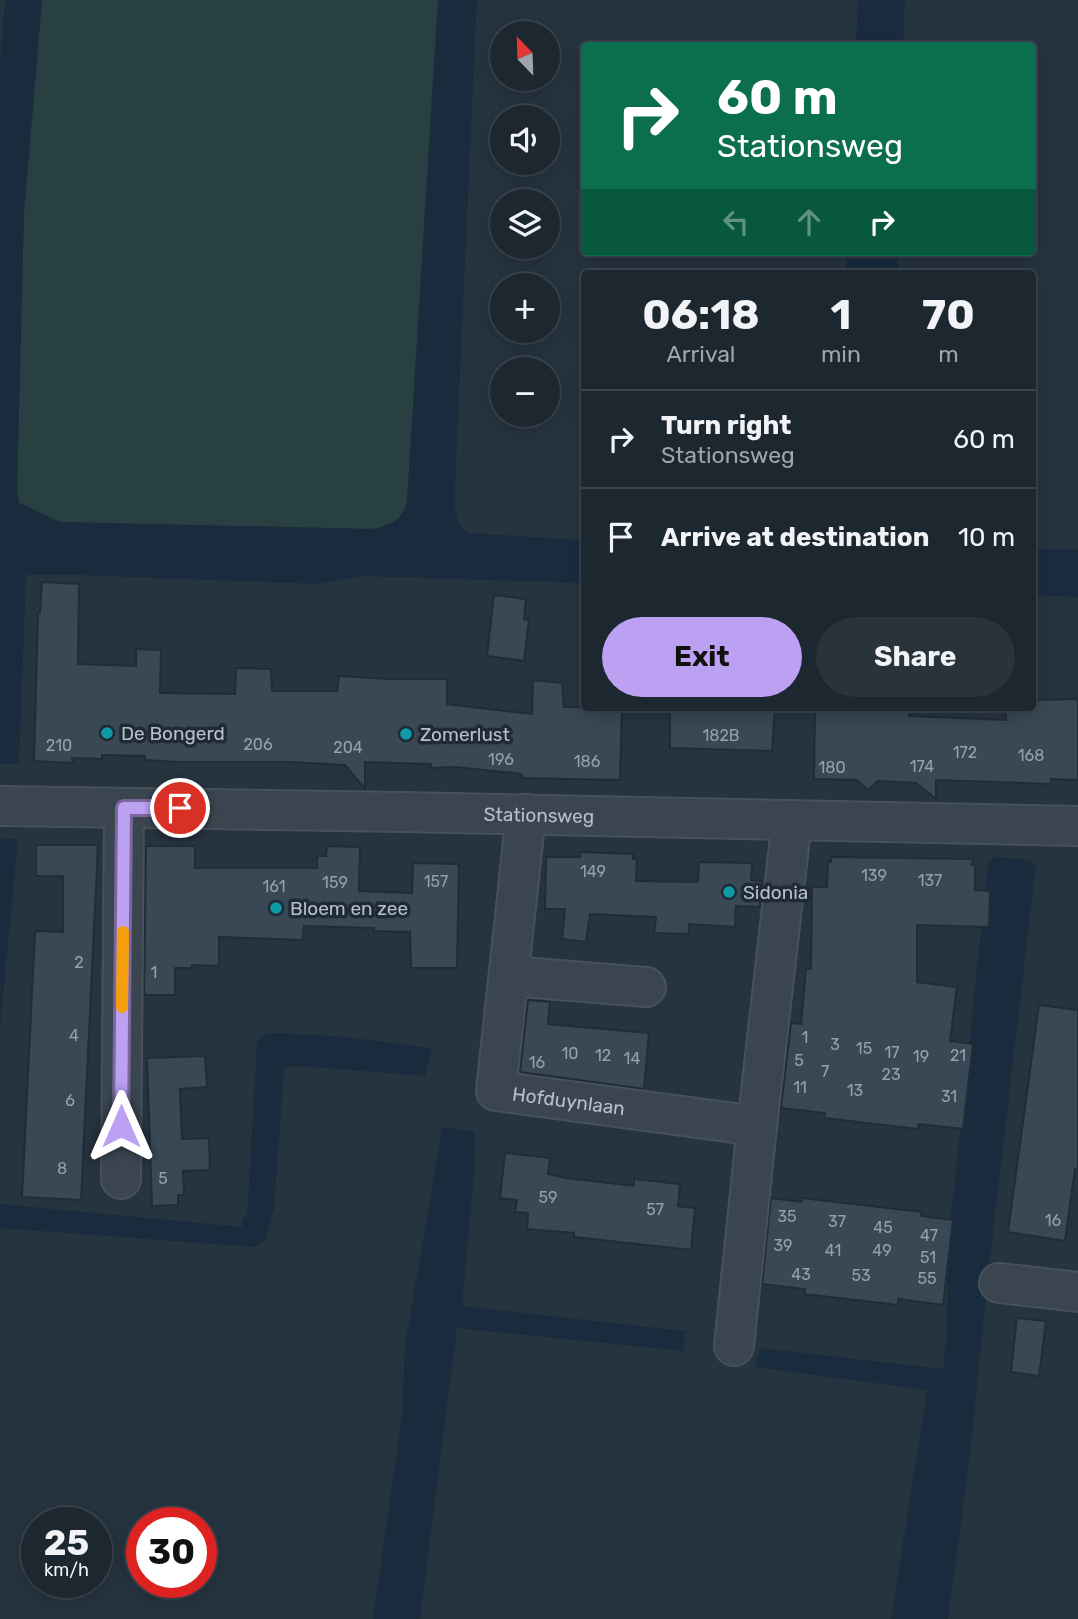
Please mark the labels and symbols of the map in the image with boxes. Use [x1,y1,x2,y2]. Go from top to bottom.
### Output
north arrow [490,21,560,91]
place label: De Bongerd [121,722,225,745]
place label: Zomerlust [420,723,510,746]
marker: De Bongerd [99,725,115,741]
marker: Zomerlust [398,726,414,742]
house number: 182B [702,726,740,745]
house number: 206 [243,735,273,754]
house number: 210 [46,736,72,755]
house number: 204 [333,738,363,757]
house number: 172 [953,743,977,762]
house number: 168 [1018,746,1044,765]
house number: 196 [488,750,514,769]
house number: 186 [574,752,601,771]
house number: 174 [910,757,934,776]
house number: 180 [818,758,846,777]
pin [150,778,210,838]
street label: Stationsweg [483,803,594,828]
house number: 149 [580,862,606,881]
house number: 139 [861,866,887,885]
house number: 137 [918,871,942,890]
house number: 157 [424,872,448,891]
house number: 159 [322,873,348,892]
house number: 161 [263,877,285,896]
place label: Sidonia [743,881,808,904]
marker: Sidonia [721,884,737,900]
place label: Bloem en zee [290,897,408,920]
marker: Bloem en zee [268,900,284,916]
house number: 2 [74,953,84,972]
house number: 1 [151,963,157,982]
house number: 4 [69,1026,79,1045]
house number: 1 [802,1028,808,1047]
house number: 3 [830,1035,840,1054]
house number: 15 [856,1039,872,1058]
house number: 17 [884,1043,900,1062]
house number: 10 [561,1044,579,1063]
house number: 12 [595,1046,611,1065]
house number: 21 [950,1046,966,1065]
house number: 19 [913,1047,929,1066]
house number: 14 [624,1049,640,1068]
house number: 5 [794,1051,804,1070]
house number: 16 [529,1053,546,1072]
house number: 7 [821,1062,829,1081]
house number: 23 [881,1065,901,1084]
house number: 11 [793,1078,807,1097]
house number: 13 [847,1081,863,1100]
street label: Hofduynlaan [511,1082,626,1120]
house number: 31 [941,1087,957,1106]
position arrow [84,1089,158,1163]
house number: 6 [65,1091,75,1110]
house number: 8 [57,1159,67,1178]
house number: 5 [158,1169,168,1188]
house number: 59 [539,1188,558,1207]
house number: 57 [646,1200,664,1219]
house number: 35 [777,1207,797,1226]
house number: 16 [1045,1211,1062,1230]
house number: 37 [828,1212,846,1231]
house number: 45 [873,1218,893,1237]
house number: 47 [920,1226,938,1245]
house number: 39 [773,1236,793,1255]
house number: 41 [825,1241,841,1260]
house number: 49 [872,1241,892,1260]
house number: 51 [920,1248,936,1267]
house number: 43 [791,1265,811,1284]
house number: 53 [851,1266,871,1285]
house number: 55 [917,1269,937,1288]
speed limit sign: 30 [126,1507,217,1598]

